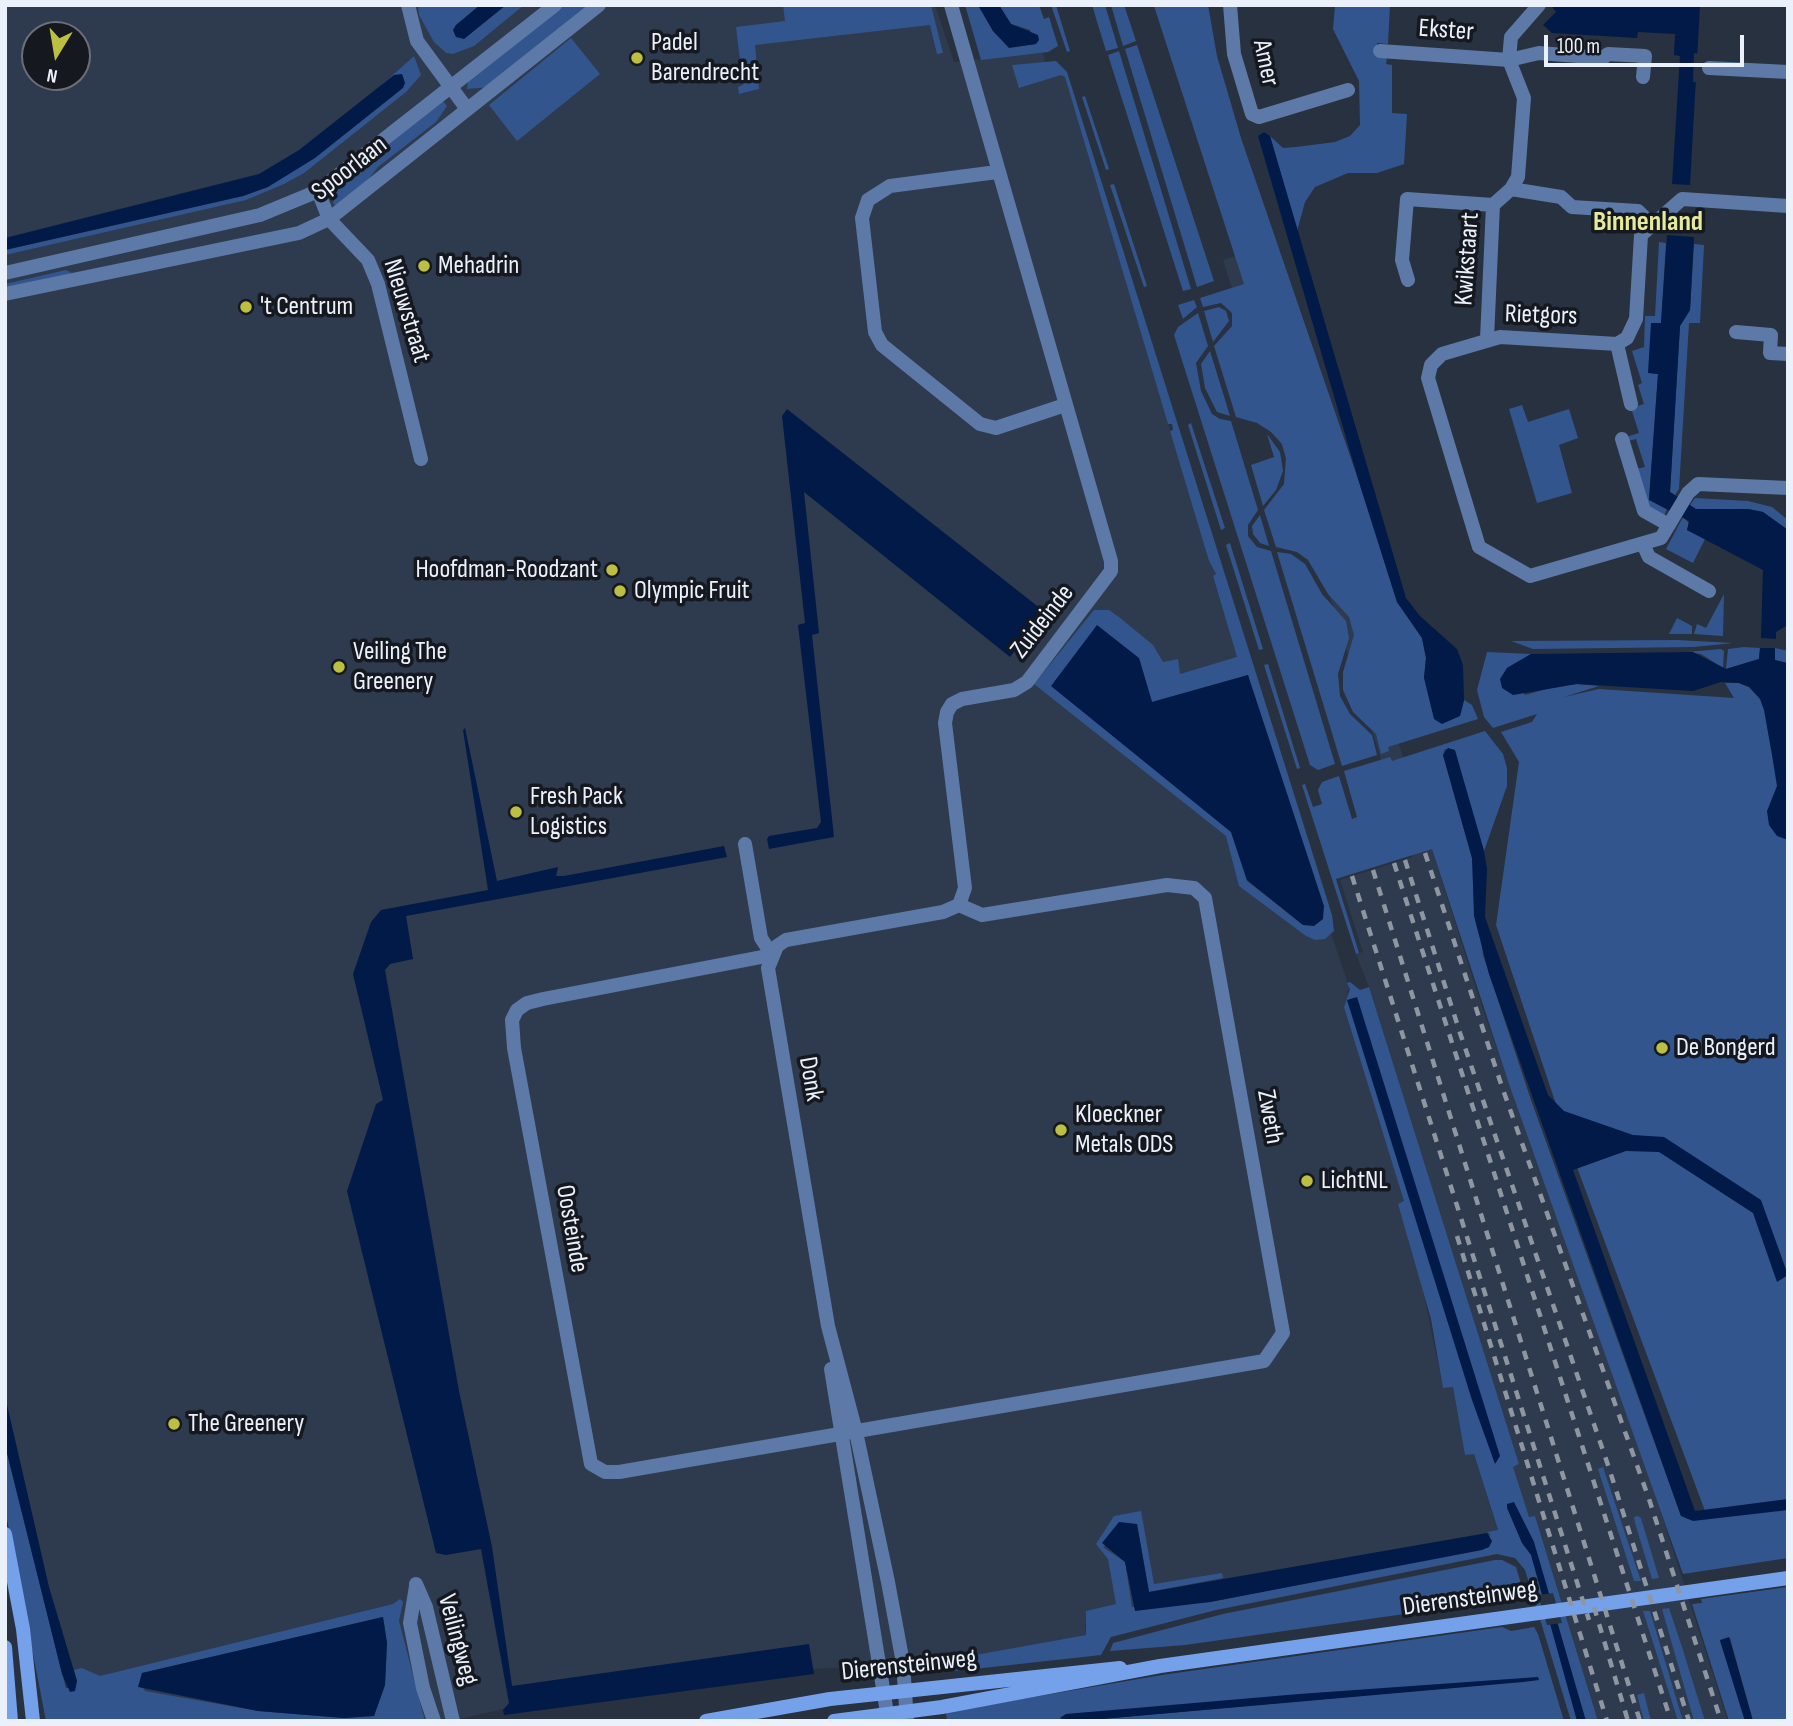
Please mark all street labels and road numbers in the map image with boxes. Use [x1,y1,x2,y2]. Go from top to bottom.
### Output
street label: Ekster [1417,14,1475,48]
street label: Amer [1245,37,1285,89]
street label: Spoorlaan [306,130,394,208]
street label: Kwikstaart [1449,211,1487,307]
street label: Nieuwstraat [376,256,436,366]
street label: Rietgors [1504,299,1578,333]
street label: Zuideinde [1005,579,1081,665]
street label: Donk [791,1054,829,1104]
street label: Zweth [1249,1088,1289,1146]
street label: Oosteinde [548,1183,594,1275]
street label: Dierensteinweg [1401,1574,1539,1624]
street label: Veilingweg [430,1591,484,1689]
street label: Dierensteinweg [840,1643,978,1689]

